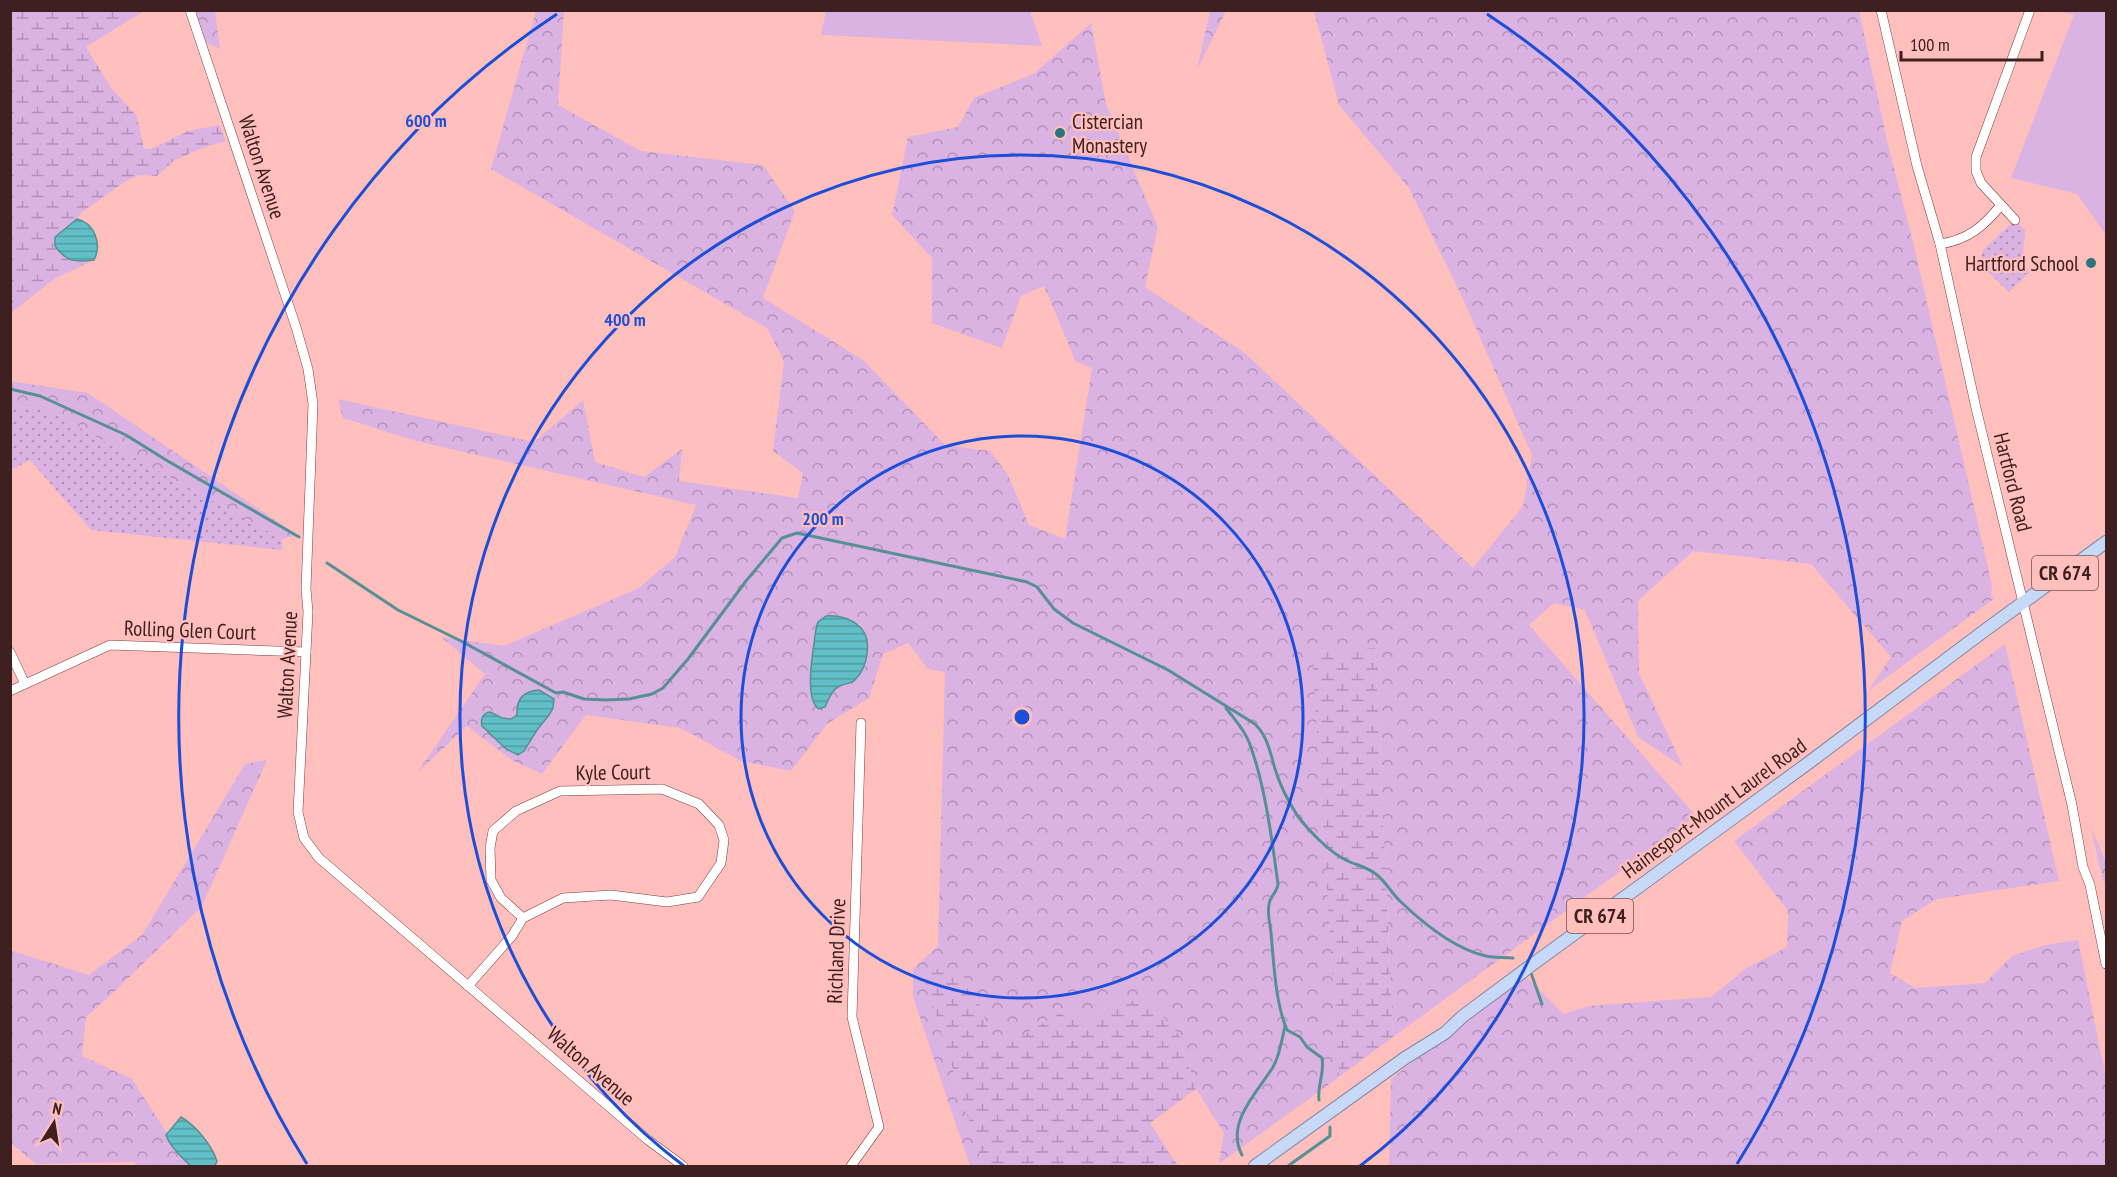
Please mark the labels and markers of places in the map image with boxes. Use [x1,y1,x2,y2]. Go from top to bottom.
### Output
place label: Cistercian Monastery [1072,108,1147,159]
marker: Cistercian Monastery [1053,126,1067,140]
place label: Hartford School [1965,250,2079,277]
marker: Hartford School [2084,256,2098,270]
centre of rings [1012,707,1032,727]

